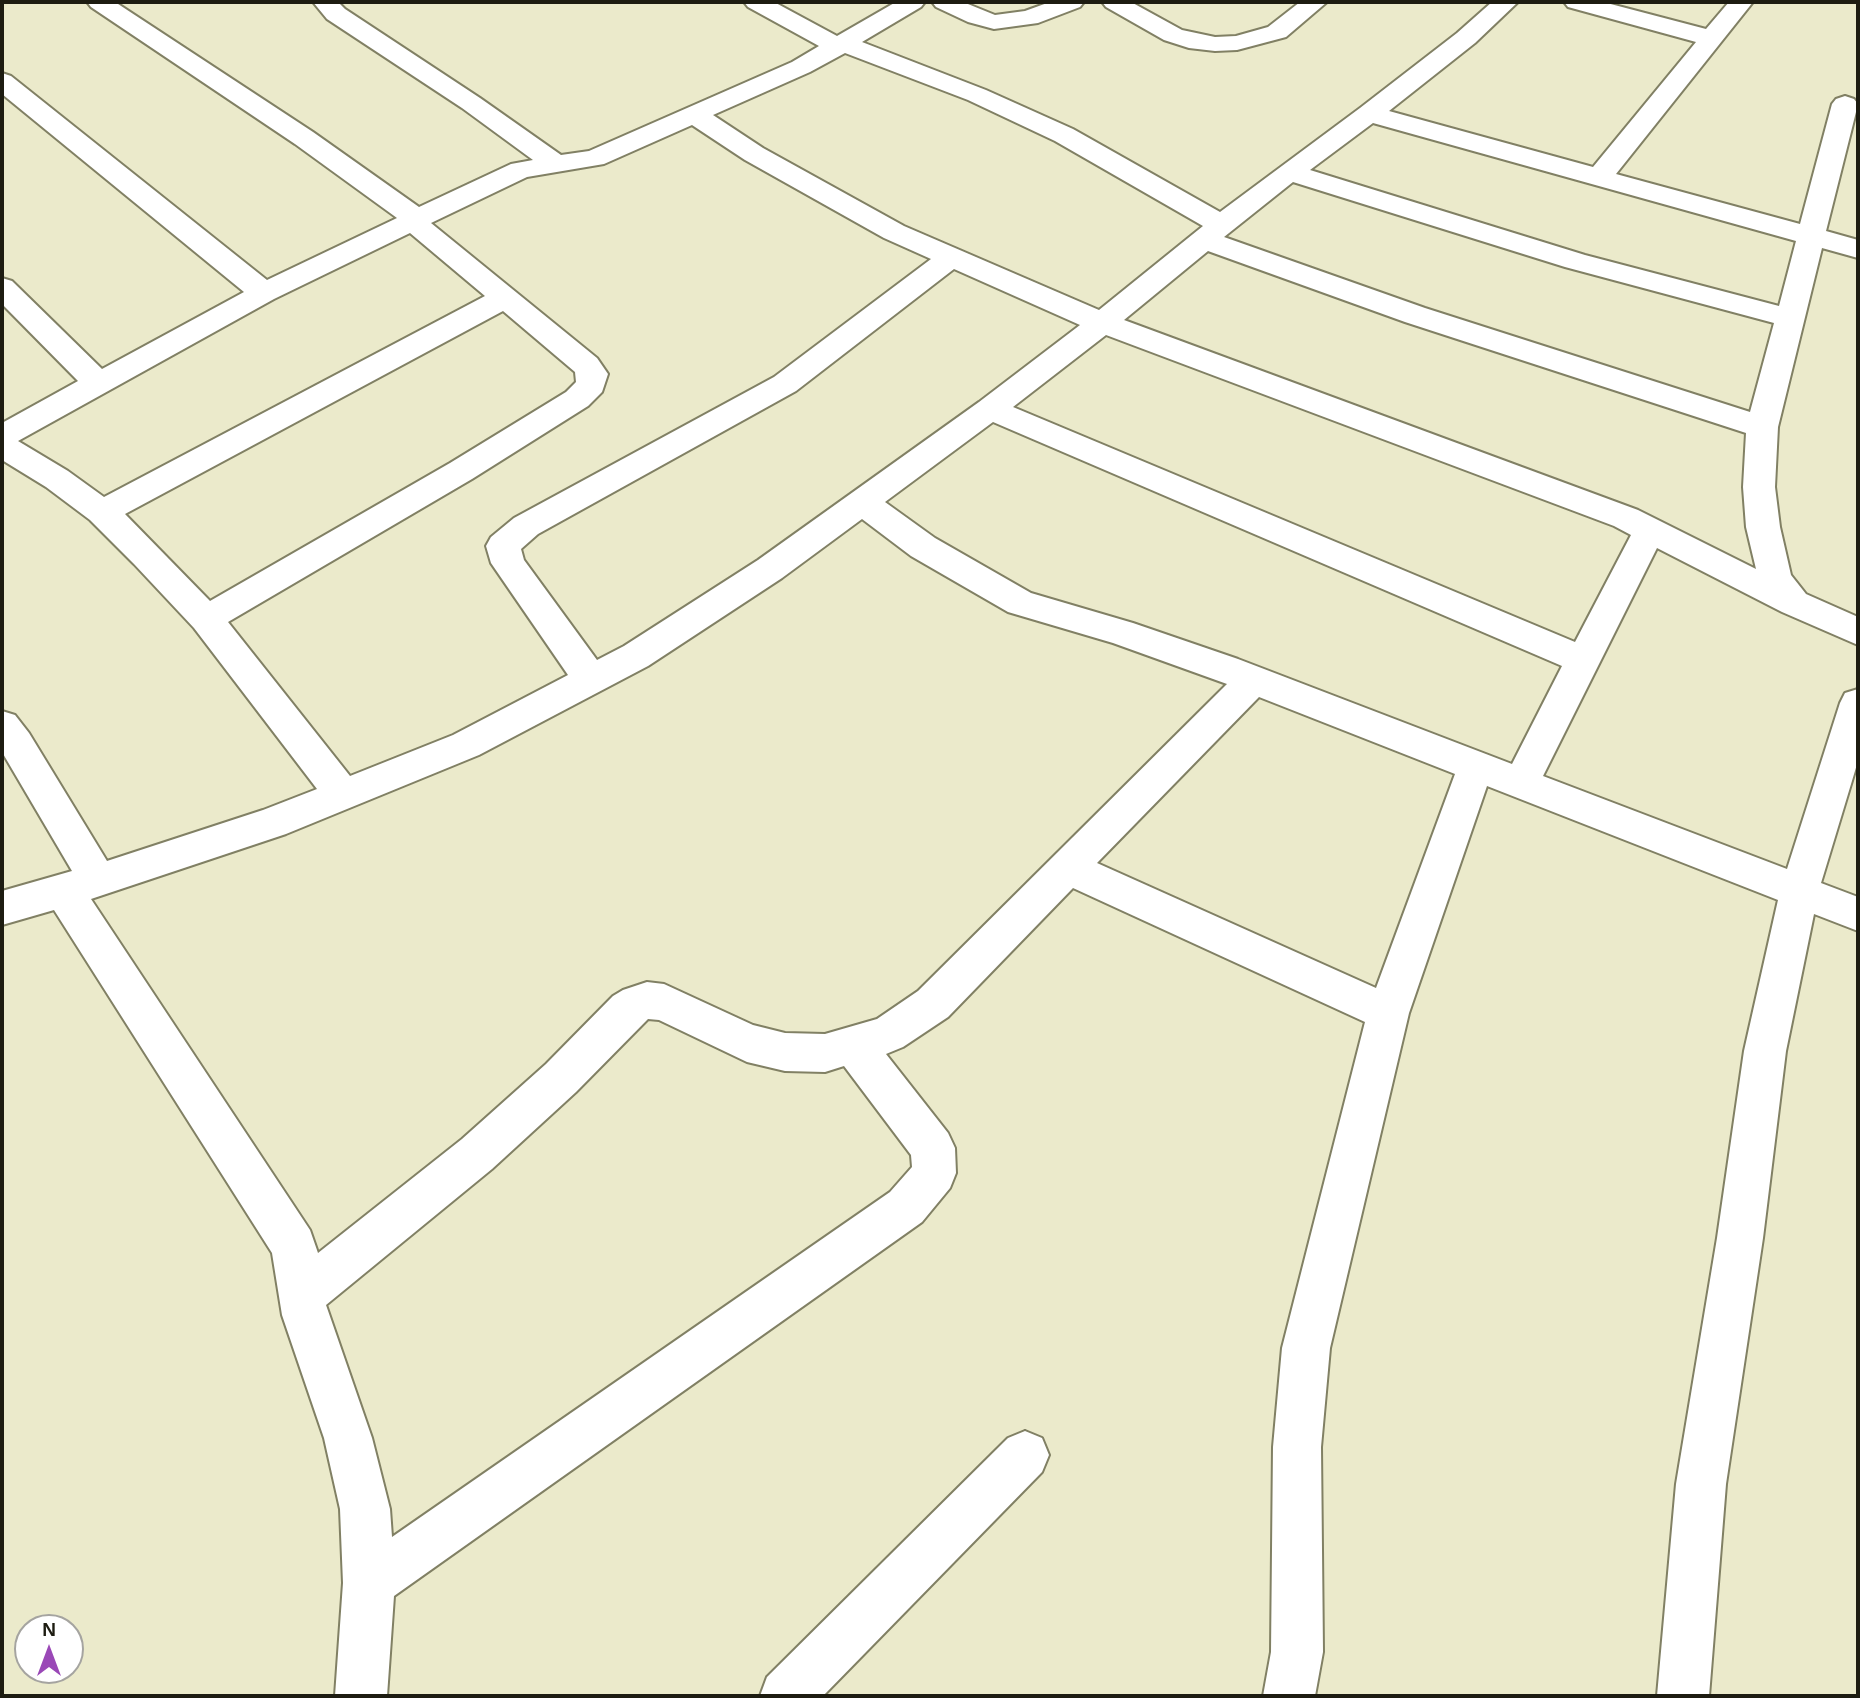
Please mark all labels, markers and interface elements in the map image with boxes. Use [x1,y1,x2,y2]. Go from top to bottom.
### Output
north arrow [14,1614,84,1684]
text: N [42,1619,56,1640]

